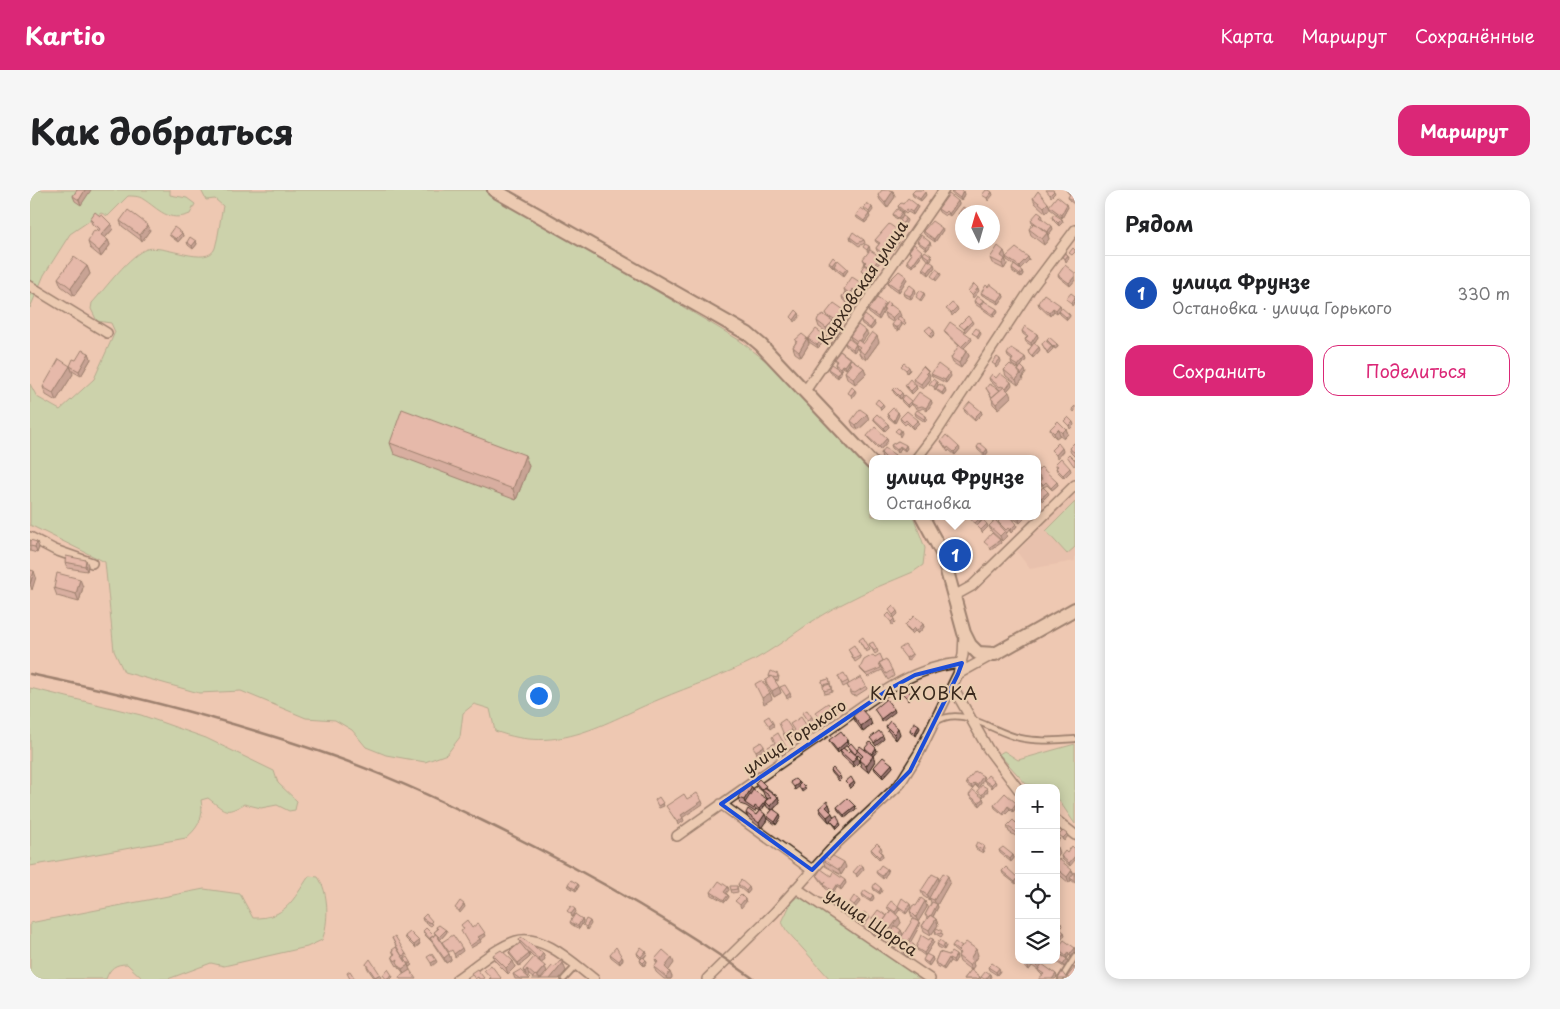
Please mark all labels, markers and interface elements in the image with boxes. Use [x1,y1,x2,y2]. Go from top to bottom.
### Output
text: Kartio [25,17,105,53]
text: Карта [1221,22,1273,49]
text: Маршрут [1301,22,1387,49]
text: Сохранённые [1415,22,1535,49]
text: Как добраться [30,104,294,157]
button: Маршрут [1398,105,1530,156]
north arrow [955,205,1000,250]
text: Рядом [1125,207,1193,239]
street label: Карховская улица [811,215,913,349]
text: улица Фрунзе [1172,267,1310,295]
text: 1 [1137,281,1145,305]
text: 330 m [1457,281,1510,305]
text: Остановка · улица Горького [1172,295,1392,319]
button: Сохранить [1125,345,1313,396]
button: Поделиться [1323,345,1510,396]
popup [869,455,1041,520]
text: улица Фрунзе [886,462,1024,490]
text: Остановка [886,490,971,514]
pin: 1 [939,536,971,574]
district label: КАРХОВКА [870,679,978,706]
your location [526,683,552,709]
street label: улица Горького [737,692,851,780]
map controls [1015,784,1060,964]
button: + [1015,784,1060,829]
button: − [1015,829,1060,874]
button: locate [1015,874,1060,919]
street label: улица Щорса [821,881,923,961]
button: layers [1015,919,1060,964]

